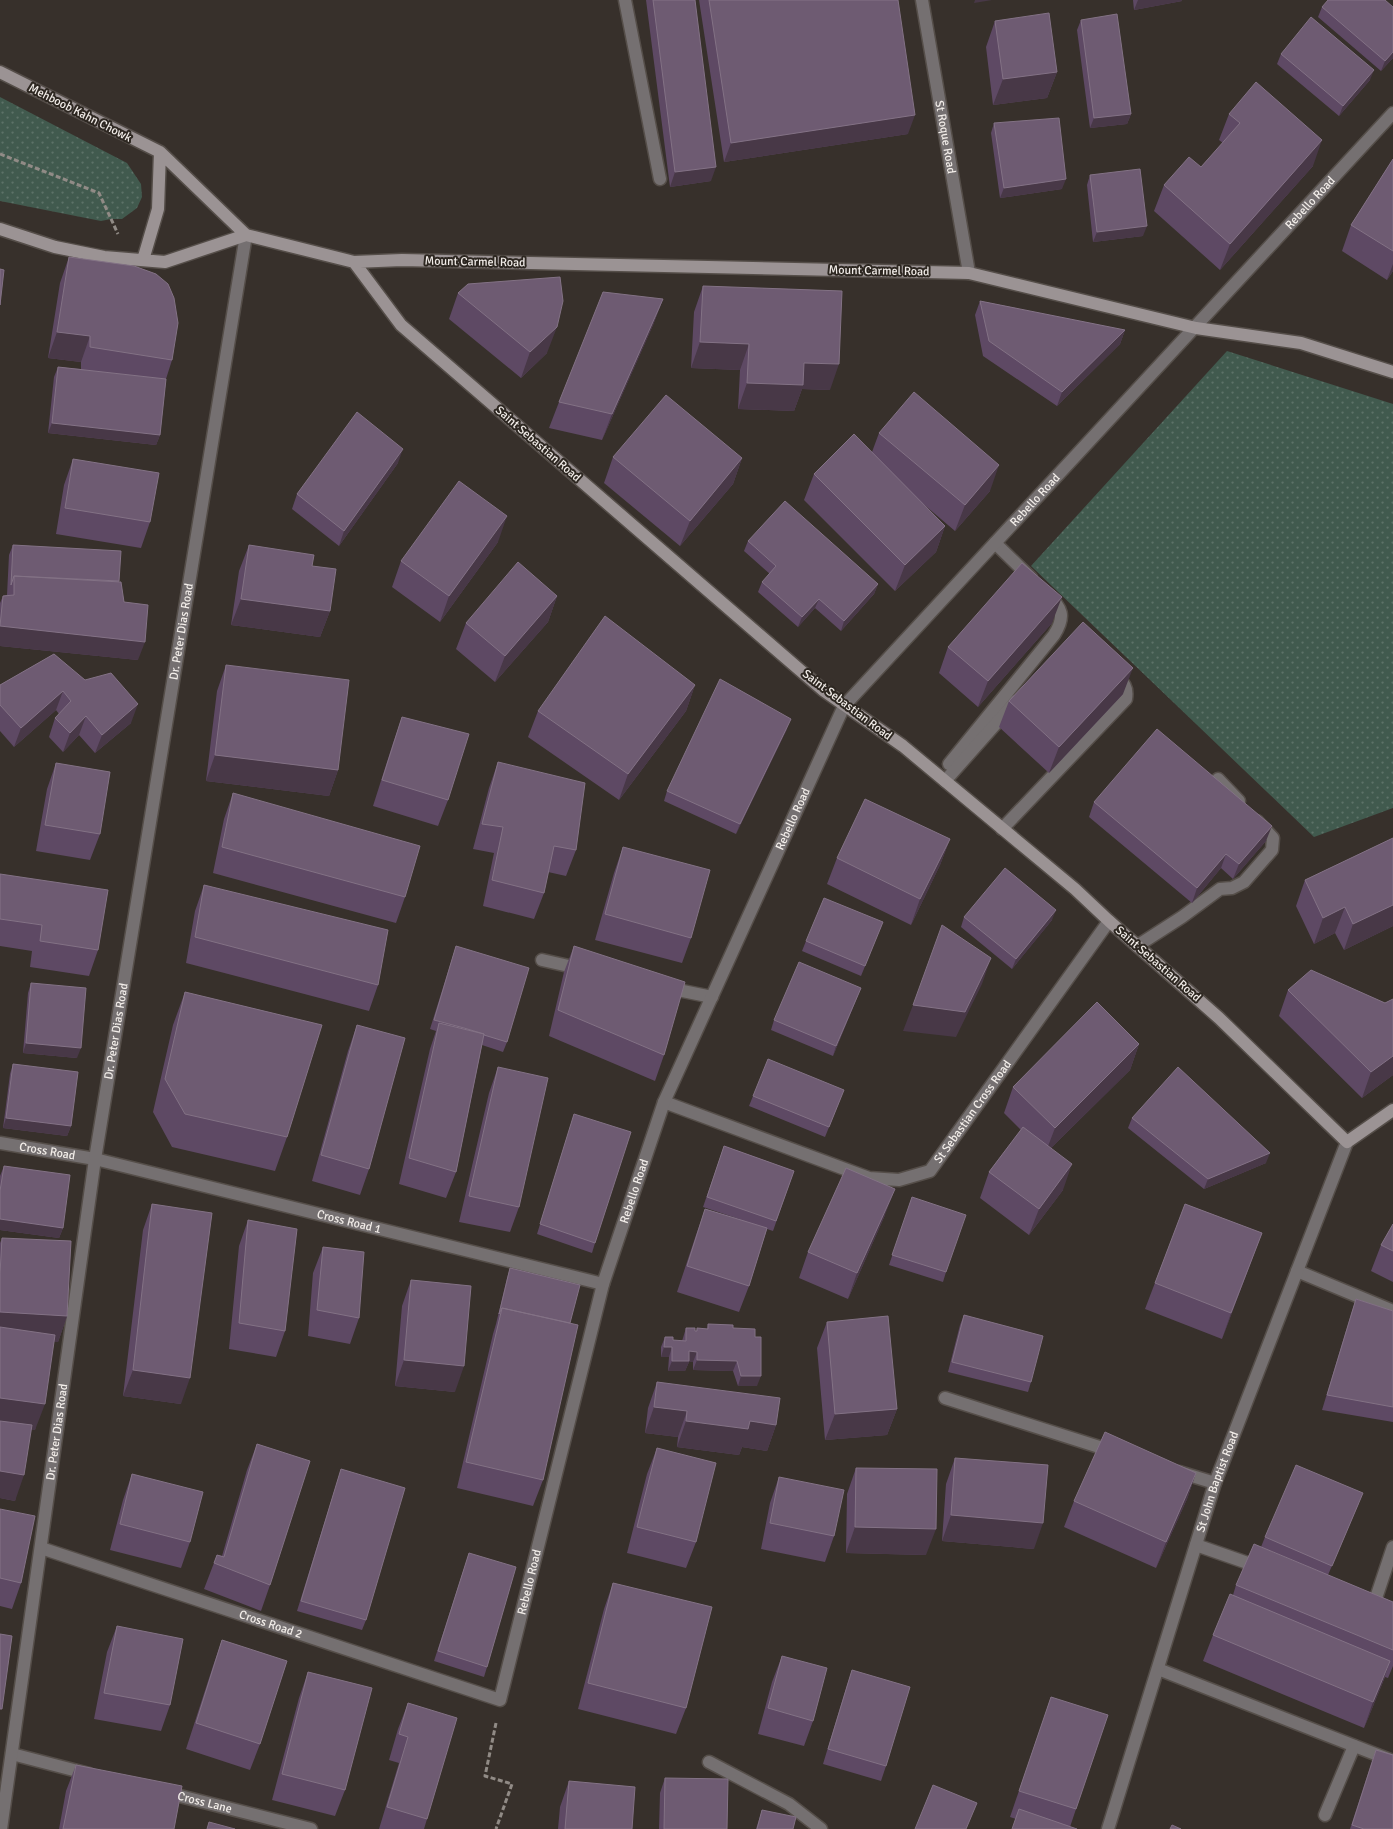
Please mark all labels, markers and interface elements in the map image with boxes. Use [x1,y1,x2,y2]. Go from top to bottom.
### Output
street label: Mehboob Kahn Chowk [26,81,134,145]
street label: St Roque Road [932,99,959,175]
street label: Rebello Road [1282,173,1338,232]
street label: Mount Carmel Road [424,254,526,270]
street label: Mount Carmel Road [828,263,930,279]
street label: Saint Sebastian Road [492,403,584,485]
street label: Rebello Road [1007,470,1063,529]
street label: Dr. Peter Dias Road [166,582,196,681]
street label: Saint Sebastian Road [799,666,895,744]
street label: Rebello Road [772,785,813,852]
street label: Saint Sebastian Road [1112,923,1204,1005]
street label: Dr. Peter Dias Road [101,982,131,1081]
street label: St Sebastian Cross Road [930,1057,1015,1166]
street label: Cross Road [18,1139,76,1163]
street label: Rebello Road [616,1157,652,1225]
street label: Cross Road 1 [315,1206,383,1237]
street label: Dr. Peter Dias Road [43,1382,71,1481]
street label: St John Baptist Road [1193,1429,1242,1534]
street label: Rebello Road [514,1548,545,1616]
street label: Cross Road 2 [237,1607,304,1642]
street label: Cross Lane [176,1788,234,1816]

